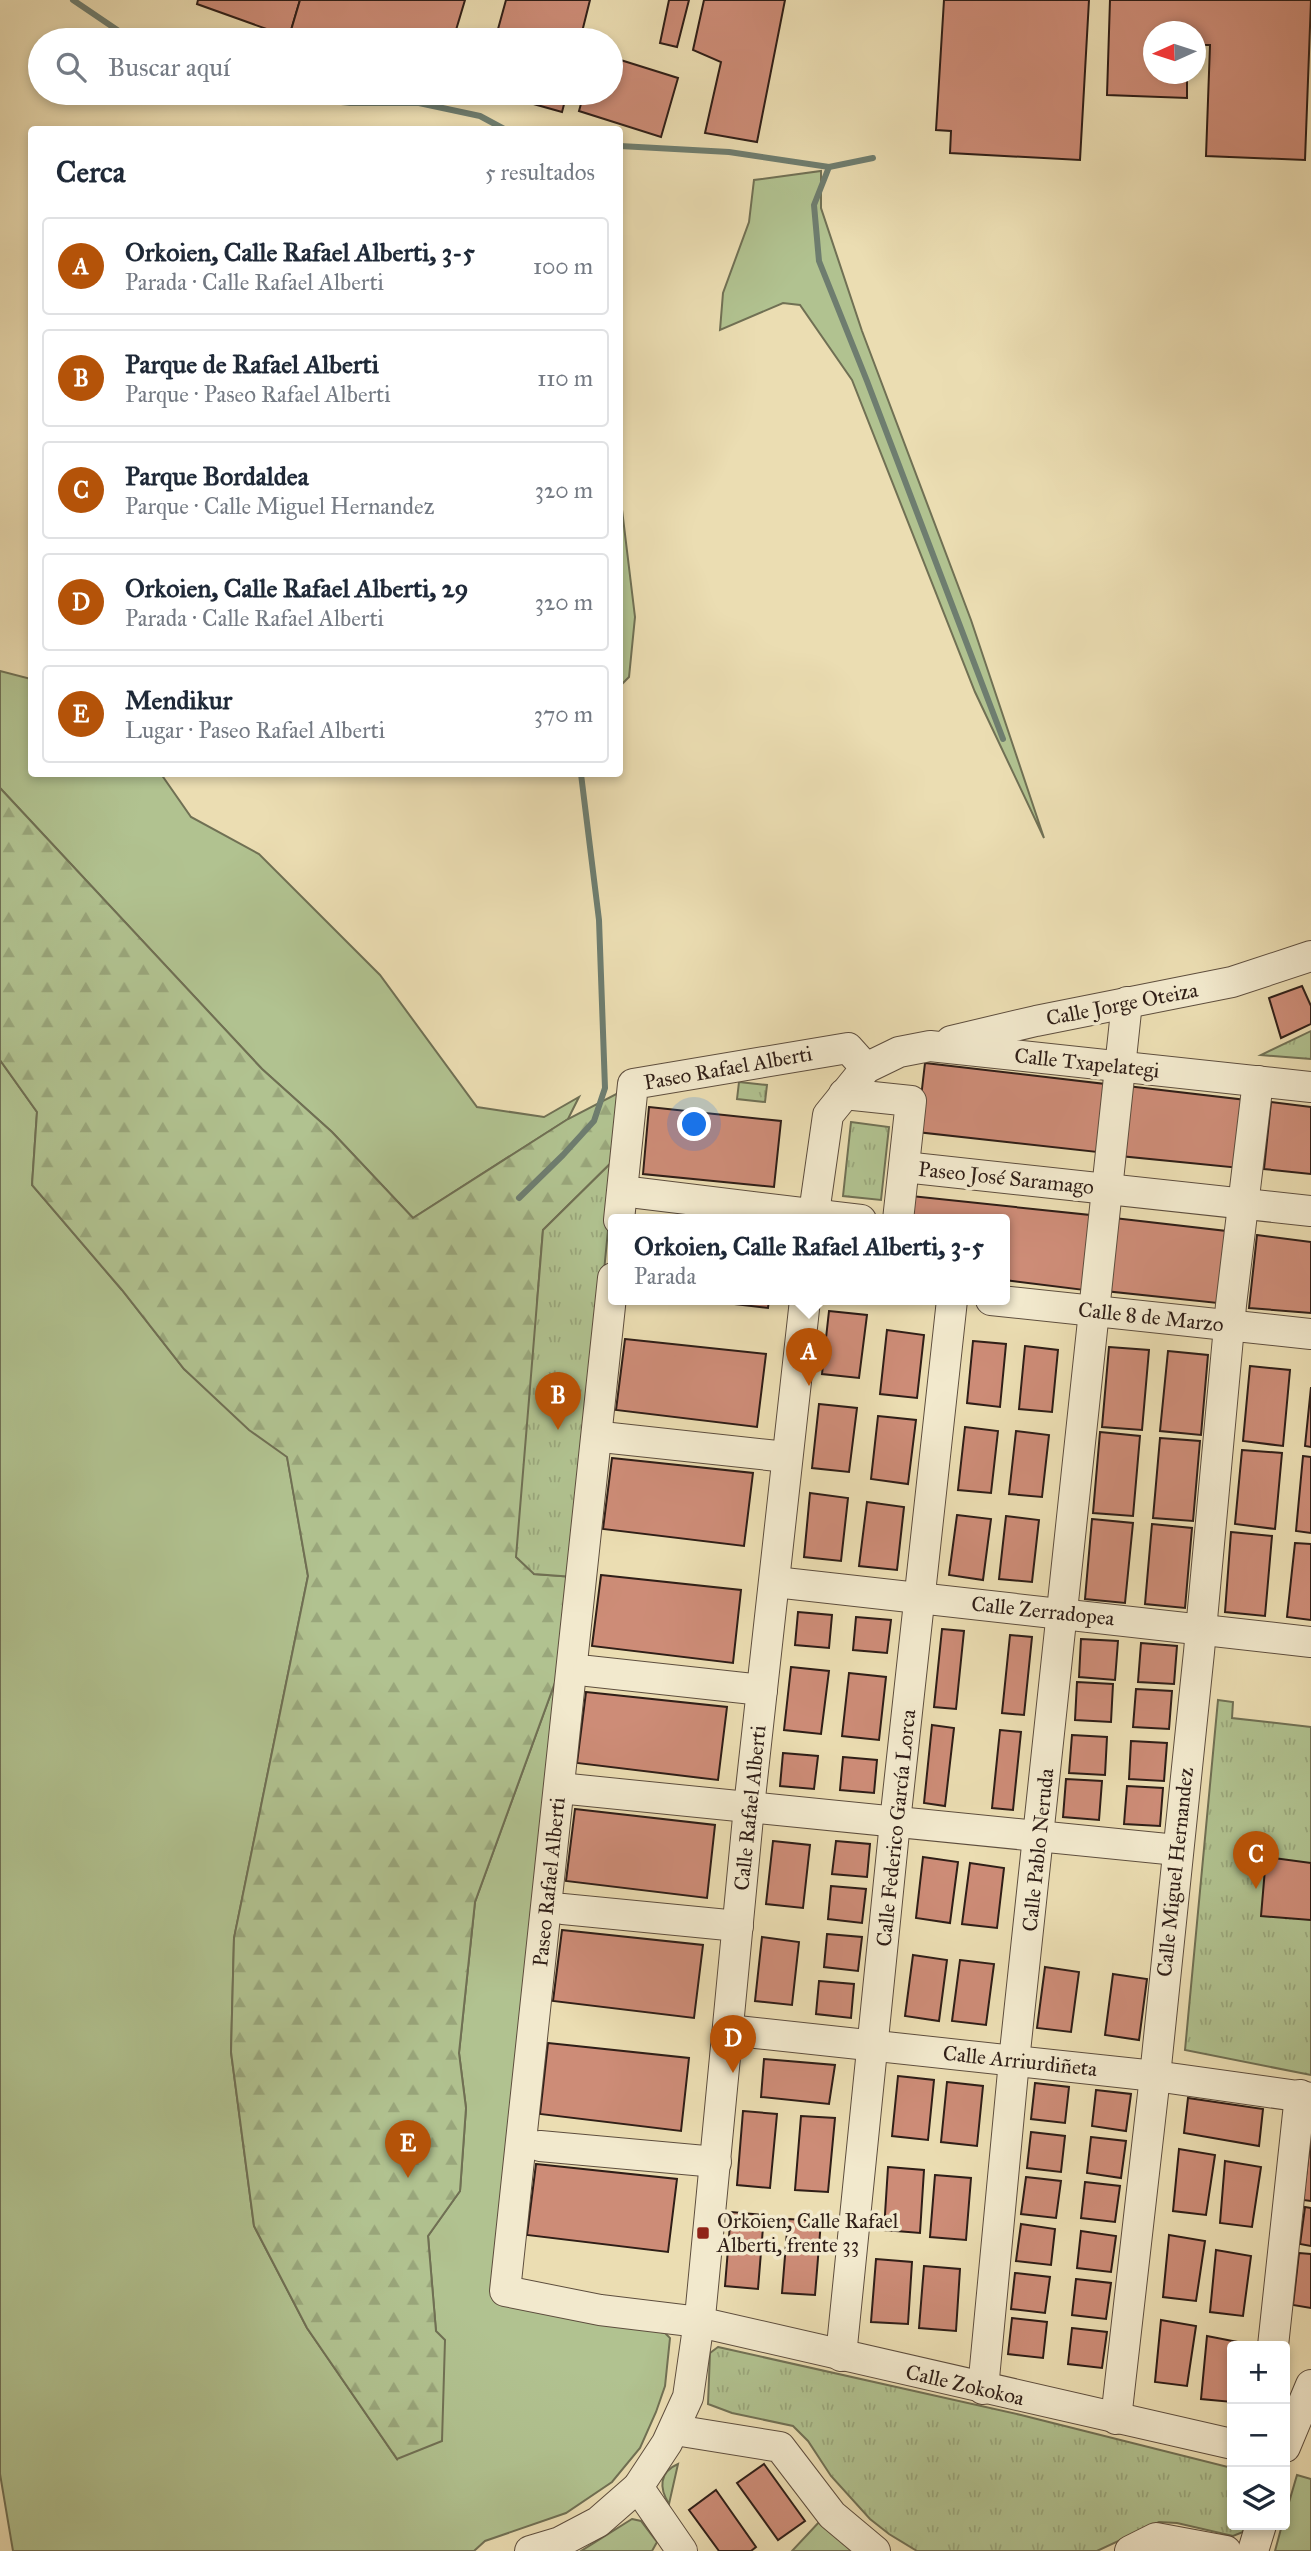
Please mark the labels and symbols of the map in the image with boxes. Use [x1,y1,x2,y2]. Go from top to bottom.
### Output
north arrow [1143,21,1206,84]
street label: Calle Jorge Oteiza [1044,977,1200,1031]
street label: Paseo Rafael Alberti [642,1040,814,1096]
street label: Calle Txapelategi [1013,1042,1161,1084]
your location [677,1107,711,1141]
street label: Paseo José Saramago [917,1156,1095,1200]
street label: Calle 8 de Marzo [1077,1296,1225,1338]
pin: A [786,1328,832,1386]
pin: B [535,1372,581,1430]
street label: Calle Zerradopea [970,1591,1116,1631]
street label: Calle Federico García Lorca [871,1708,921,1948]
street label: Calle Rafael Alberti [728,1724,772,1892]
street label: Calle Miguel Hernandez [1151,1766,1199,1978]
street label: Calle Pablo Neruda [1016,1767,1060,1933]
street label: Paseo Rafael Alberti [527,1796,571,1968]
pin: C [1233,1831,1279,1889]
pin: D [710,2015,756,2073]
street label: Calle Arriurdiñeta [942,2040,1099,2082]
pin: E [385,2120,431,2178]
place label: Orkoien, Calle Rafael Alberti, frente 33 [716,2208,899,2258]
marker: Orkoien, Calle Rafael Alberti, frente 33 [695,2225,711,2241]
street label: Calle Zokokoa [903,2359,1027,2411]

